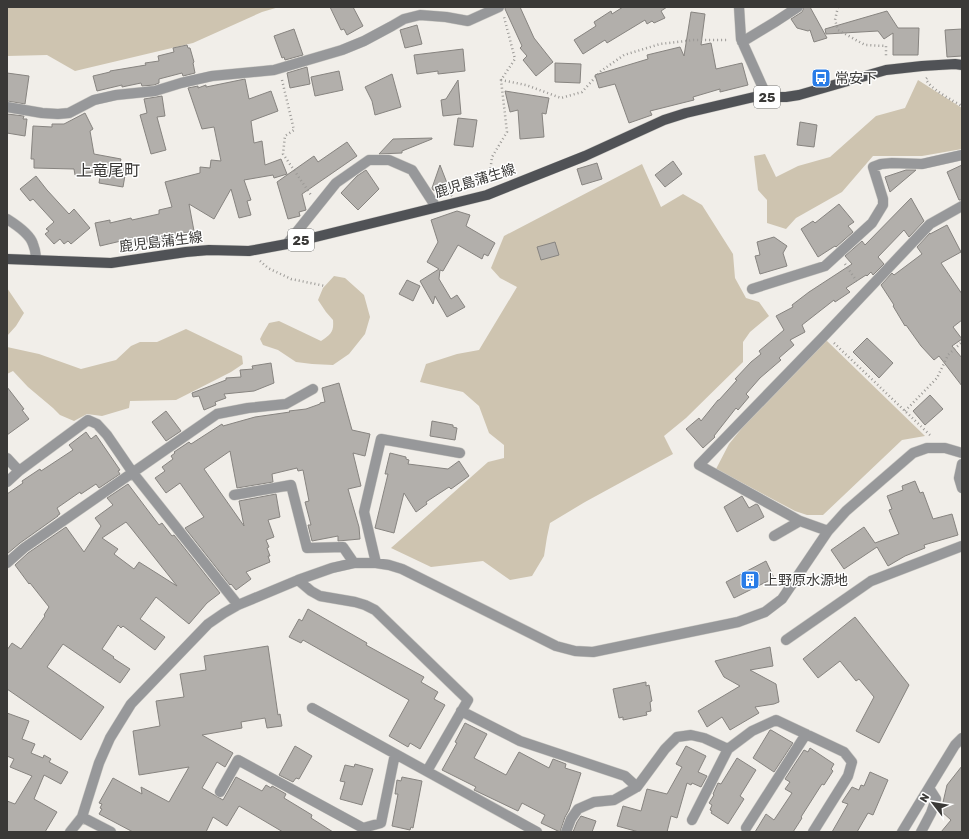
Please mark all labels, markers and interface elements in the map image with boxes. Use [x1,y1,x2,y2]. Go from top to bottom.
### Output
bus stop icon: 常安下 [810,67,832,89]
place label: 常安下 [835,70,877,87]
road number: 25 [754,86,780,108]
district label: 上竜尾町 [76,161,140,180]
street label: 鹿児島蒲生線 [432,161,518,201]
street label: 鹿児島蒲生線 [118,228,204,256]
road number: 25 [288,229,314,251]
building icon: 上野原水源地 [739,569,761,591]
place label: 上野原水源地 [764,572,848,589]
north arrow [913,783,953,823]
text: N [917,791,933,805]

